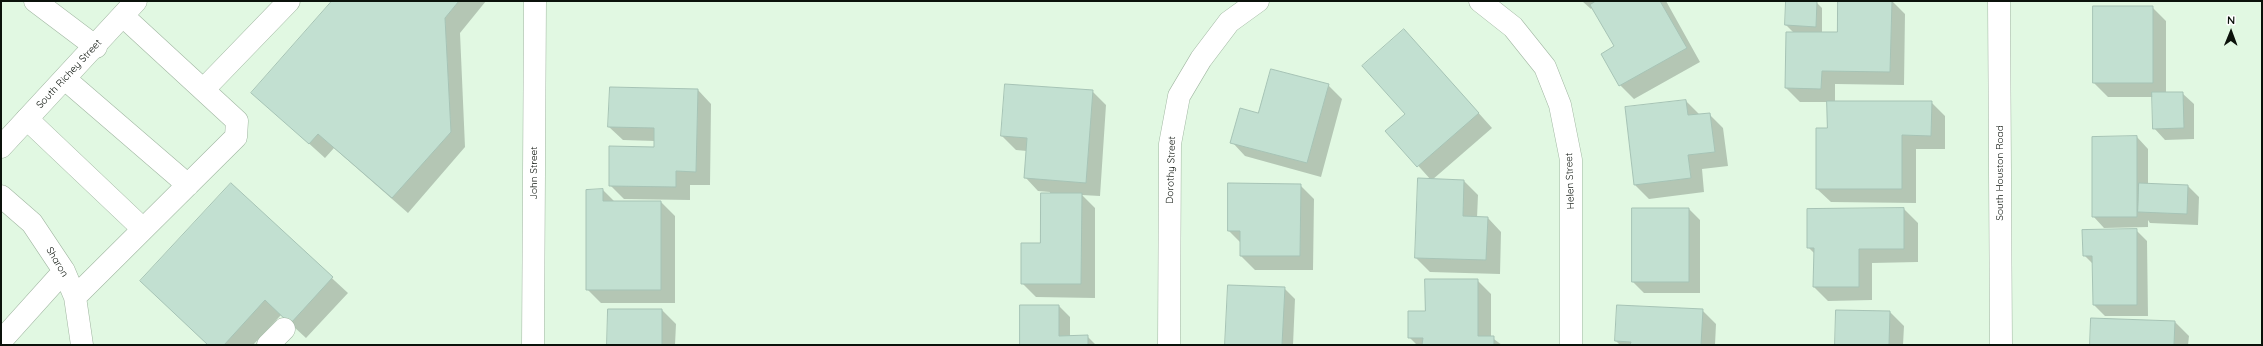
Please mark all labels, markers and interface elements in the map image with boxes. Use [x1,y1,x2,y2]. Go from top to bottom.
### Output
north arrow [2211,12,2251,52]
text: N [2227,13,2235,27]
street label: South Richey Street [34,37,104,111]
street label: South Houston Road [1994,125,2006,221]
street label: Dorothy Street [1164,136,1178,204]
street label: John Street [528,146,540,200]
street label: Helen Street [1563,153,1577,209]
street label: Sharon [43,245,71,279]

